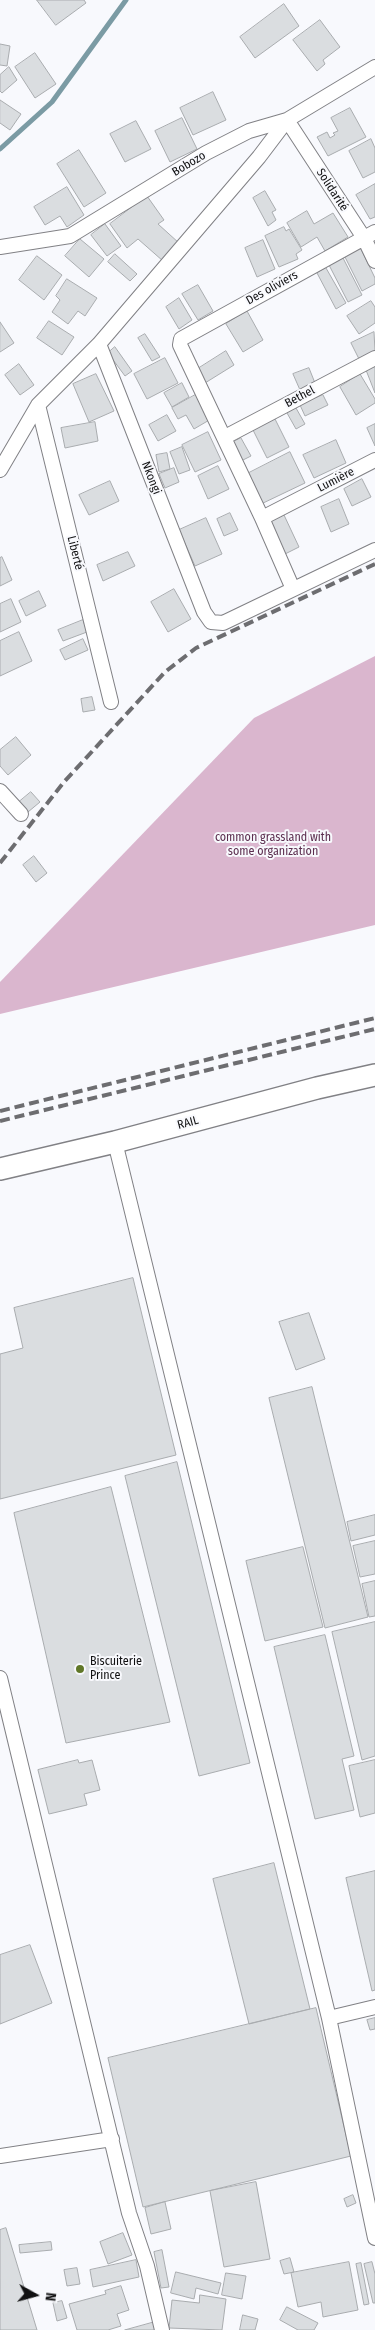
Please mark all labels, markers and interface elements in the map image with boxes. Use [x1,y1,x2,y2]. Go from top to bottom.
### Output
street label: Bobozo [170,148,208,180]
street label: Solidarité [313,166,351,214]
street label: Des oliviers [244,268,300,308]
street label: Bethel [283,383,317,411]
street label: Nkongi [138,460,164,496]
street label: Lumière [315,465,357,495]
street label: Liberté [64,535,86,571]
park label: common grassland with some organization [215,831,331,859]
street label: RAIL [176,1113,200,1133]
place label: Biscuiterie Prince [90,1655,142,1683]
marker: Biscuiterie Prince [74,1663,86,1675]
north arrow [10,2270,60,2320]
text: N [41,2292,59,2302]

